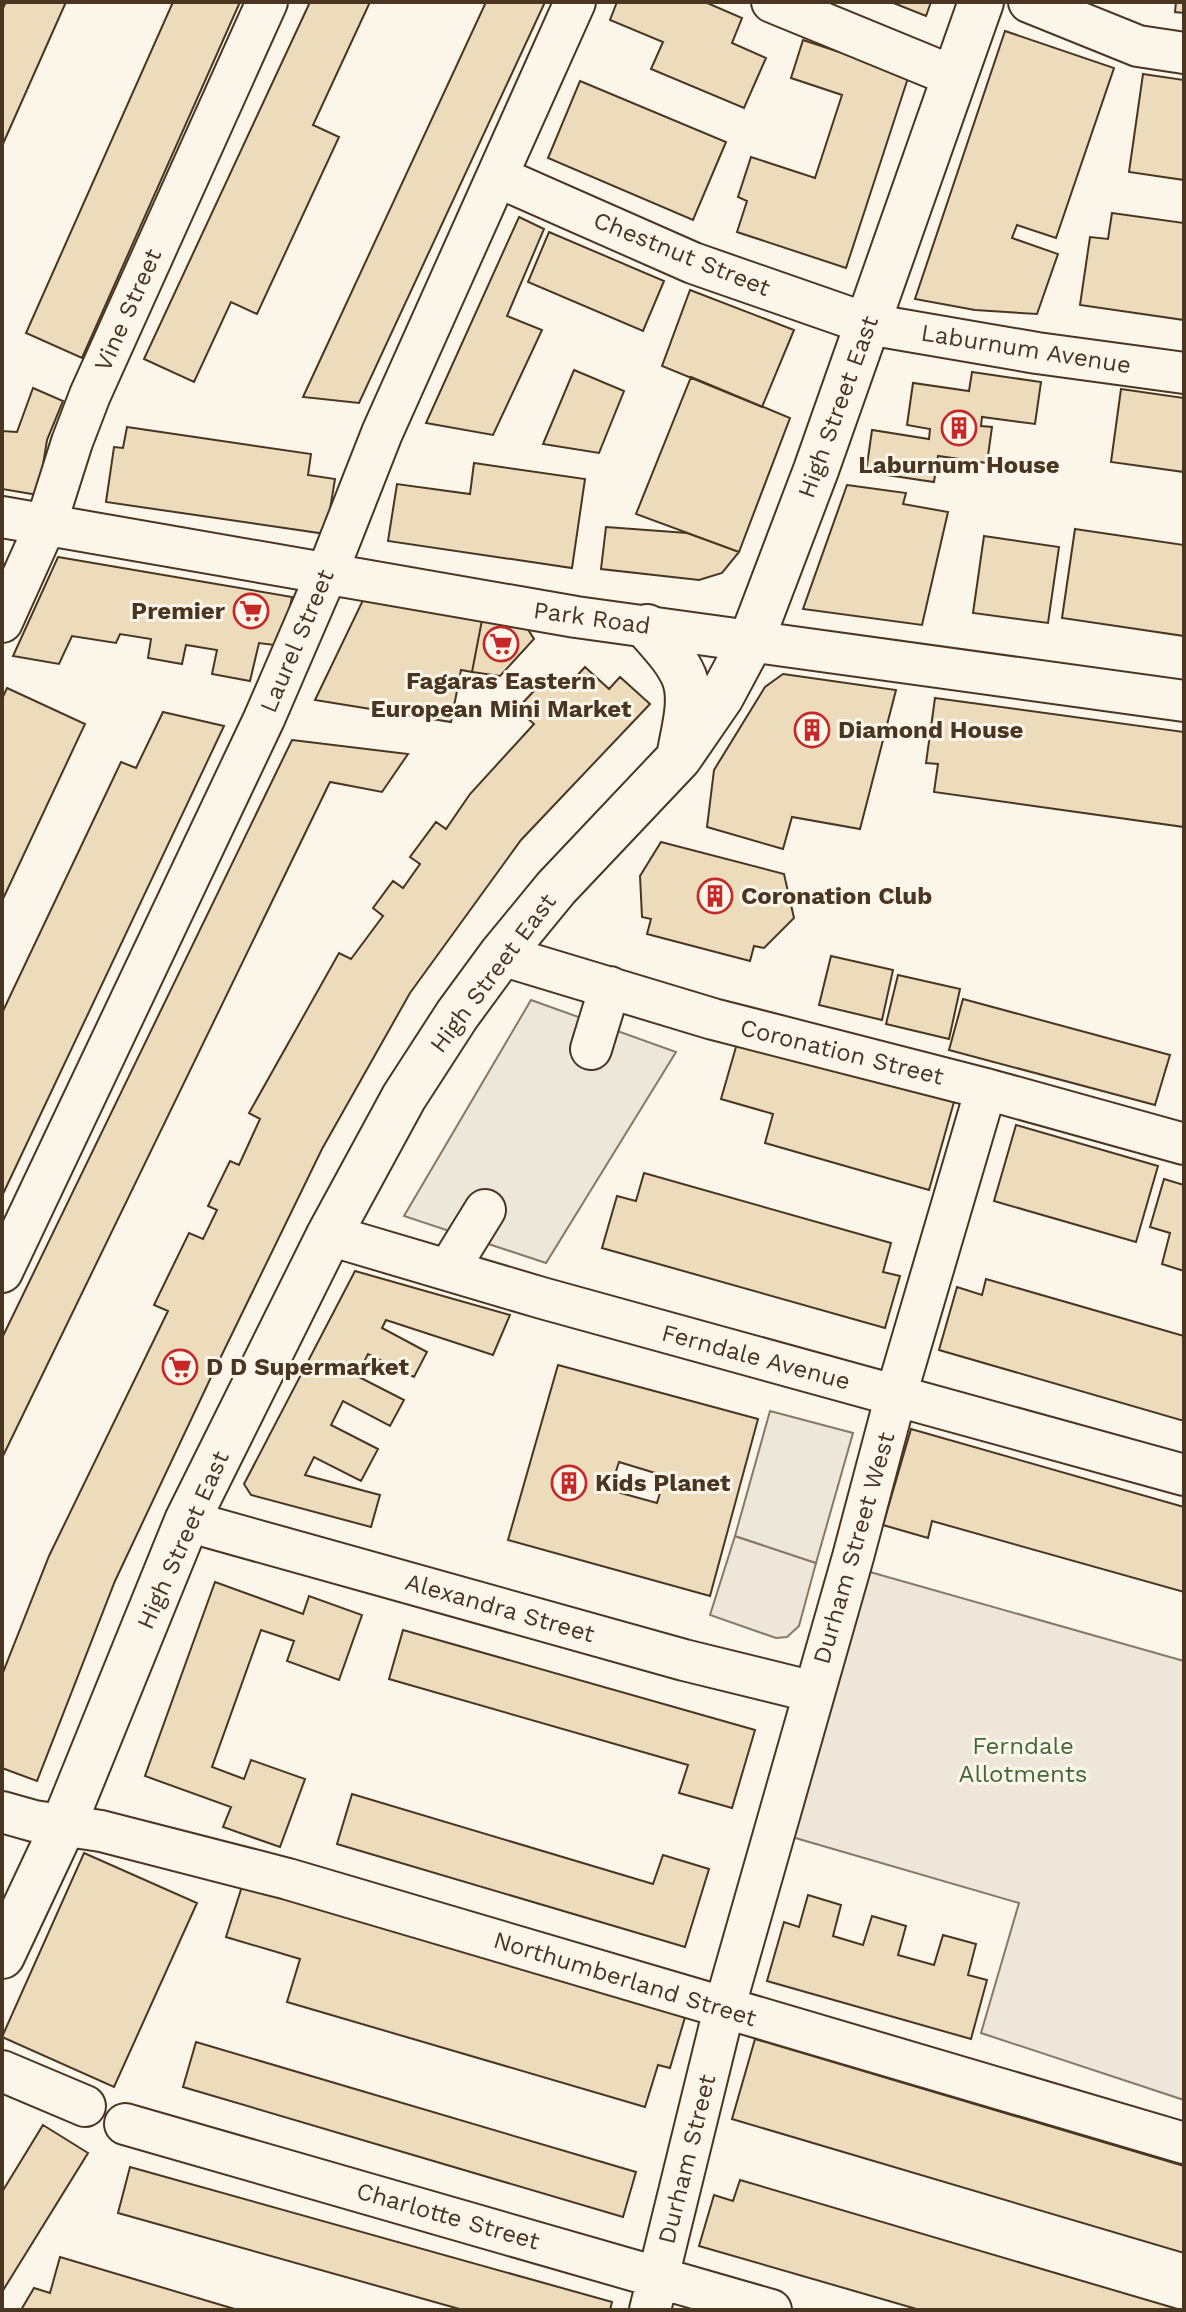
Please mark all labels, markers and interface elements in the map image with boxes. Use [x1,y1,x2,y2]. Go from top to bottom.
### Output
street label: Chestnut Street [590,206,774,302]
street label: Vine Street [89,244,167,376]
street label: High Street East [792,312,884,502]
street label: Laburnum Avenue [919,319,1133,379]
building icon: Laburnum House [940,409,978,447]
place label: Laburnum House [858,451,1060,479]
street label: Laurel Street [254,565,340,717]
supermarket icon: Premier [232,592,270,630]
street label: Park Road [532,596,652,640]
place label: Premier [131,597,226,625]
supermarket icon: Fagaras Eastern European Mini Market [482,625,520,663]
place label: Fagaras Eastern European Mini Market [370,667,632,723]
building icon: Diamond House [793,711,831,749]
place label: Diamond House [838,716,1023,744]
building icon: Coronation Club [696,877,734,915]
place label: Coronation Club [741,882,932,910]
street label: High Street East [424,888,562,1058]
street label: Coronation Street [737,1013,947,1091]
street label: Ferndale Avenue [659,1318,853,1396]
supermarket icon: D D Supermarket [161,1348,199,1386]
place label: D D Supermarket [206,1353,410,1381]
street label: Durham Street West [807,1429,901,1667]
street label: High Street East [131,1447,235,1633]
building icon: Kids Planet [550,1464,588,1502]
place label: Kids Planet [595,1469,731,1497]
street label: Alexandra Street [402,1568,598,1648]
park label: Ferndale Allotments [959,1732,1087,1788]
street label: Northumberland Street [490,1926,760,2032]
street label: Durham Street [652,2071,722,2247]
street label: Charlotte Street [353,2176,543,2256]

